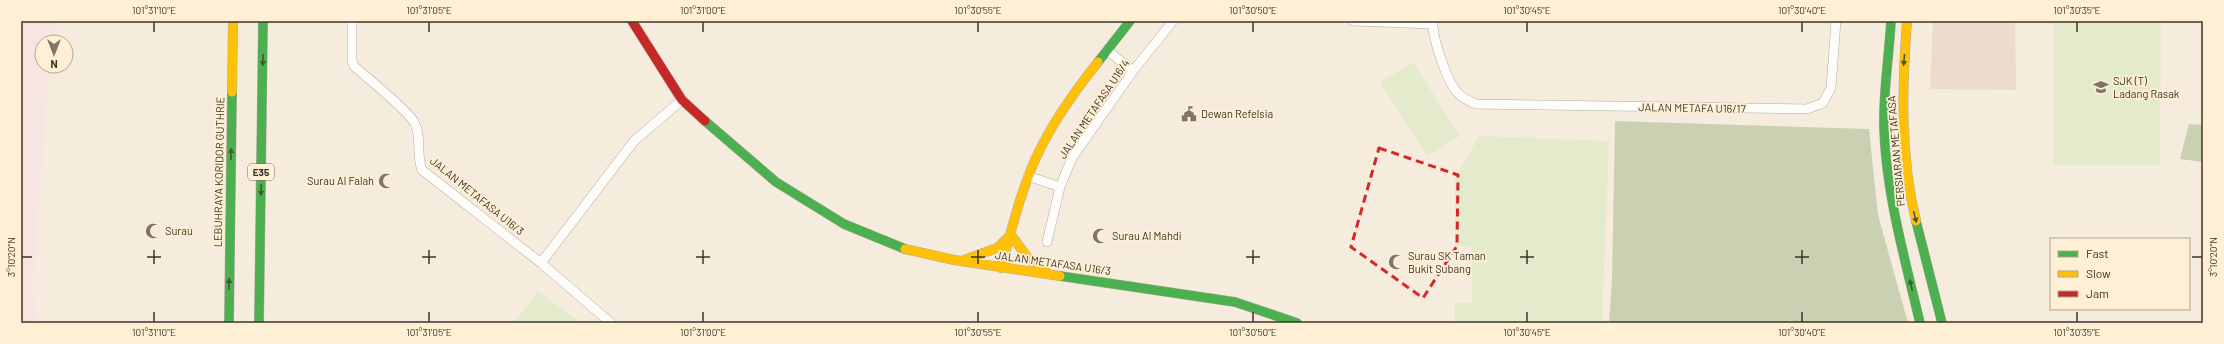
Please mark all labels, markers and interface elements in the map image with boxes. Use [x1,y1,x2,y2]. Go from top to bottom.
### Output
text: 101°31'10"E [132,4,176,16]
text: 101°31'05"E [406,4,452,16]
text: 101°31'00"E [680,4,726,16]
text: 101°30'55"E [954,4,1002,16]
text: 101°30'50"E [1229,4,1277,16]
text: 101°30'45"E [1503,4,1551,16]
text: 101°30'40"E [1778,4,1826,16]
text: 101°30'35"E [2053,4,2101,16]
north arrow [34,34,74,74]
one-way arrow [260,54,266,67]
one-way arrow [1901,54,1908,66]
street label: JALAN METAFASA U16/4 [1055,57,1132,161]
text: N [50,58,58,71]
place label: SJK (T) Ladang Rasak [2113,74,2180,100]
school or university icon: SJK (T) Ladang Rasak [2092,78,2110,96]
street label: PERSIARAN METAFASA [1884,95,1907,207]
street label: LEBUHRAYA KORIDOR GUTHRIE [211,96,226,247]
street label: JALAN METAFA U16/17 [1638,100,1746,115]
public building icon: Dewan Refelsia [1180,105,1198,123]
place label: Dewan Refelsia [1201,107,1273,120]
one-way arrow [228,147,234,160]
street label: JALAN METAFASA U16/3 [428,154,527,237]
road number: E35 [248,164,274,180]
mosque icon: Surau Al Falah [377,172,395,190]
place label: Surau Al Falah [307,174,374,187]
one-way arrow [258,184,264,197]
one-way arrow [1912,211,1918,223]
mosque icon: Surau [144,222,162,240]
place label: Surau [165,224,193,237]
mosque icon: Surau Al Mahdi [1091,227,1109,245]
place label: Surau Al Mahdi [1112,229,1182,242]
text: 3°10'20"N [5,237,17,277]
text: 3°10'20"N [2207,237,2219,277]
legend [2050,238,2190,310]
text: Fast [2086,246,2109,260]
street label: JALAN METAFASA U16/3 [994,248,1112,277]
place label: Surau SK Taman Bukit Subang [1408,249,1486,275]
mosque icon: Surau SK Taman Bukit Subang [1387,253,1405,271]
text: Slow [2086,266,2111,280]
one-way arrow [226,278,233,290]
one-way arrow [1907,279,1913,291]
text: Jam [2086,286,2109,300]
text: 101°31'10"E [132,326,176,338]
text: 101°31'05"E [406,326,452,338]
text: 101°31'00"E [680,326,726,338]
text: 101°30'55"E [954,326,1002,338]
text: 101°30'50"E [1229,326,1277,338]
text: 101°30'45"E [1503,326,1551,338]
text: 101°30'40"E [1778,326,1826,338]
text: 101°30'35"E [2053,326,2101,338]

